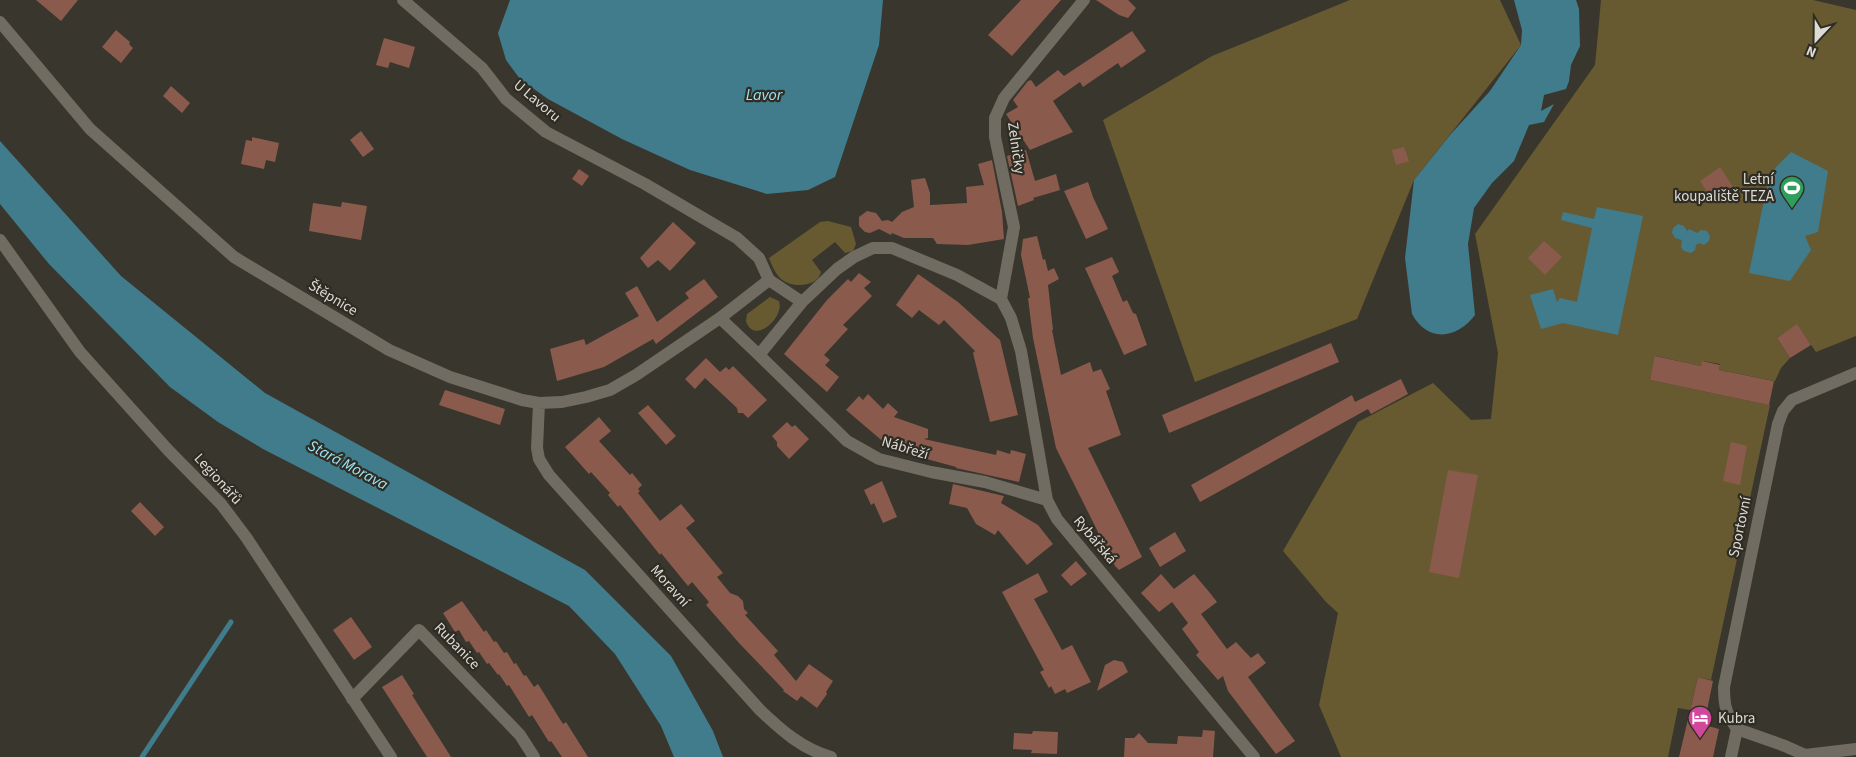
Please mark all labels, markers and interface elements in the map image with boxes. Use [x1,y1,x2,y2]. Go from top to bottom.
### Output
north arrow [1791,15,1841,65]
text: N [1803,40,1820,62]
street label: U Lavoru [509,75,565,127]
water label: Lavor [746,84,784,106]
street label: Zelničky [1002,121,1030,175]
place label: Letní koupaliště TEZA [1674,169,1775,207]
sports icon: Letní koupaliště TEZA [1779,175,1805,209]
street label: Štěpnice [304,275,362,321]
street label: Nábřeží [879,431,932,465]
water label: Stará Morava [304,435,392,496]
street label: Legionářů [189,449,247,509]
street label: Sportovní [1723,493,1757,559]
street label: Rybářská [1068,511,1122,569]
street label: Moravní [645,560,696,613]
street label: Rubanice [429,618,485,674]
hotel icon: Kubra [1687,705,1713,739]
place label: Kubra [1718,708,1755,729]

